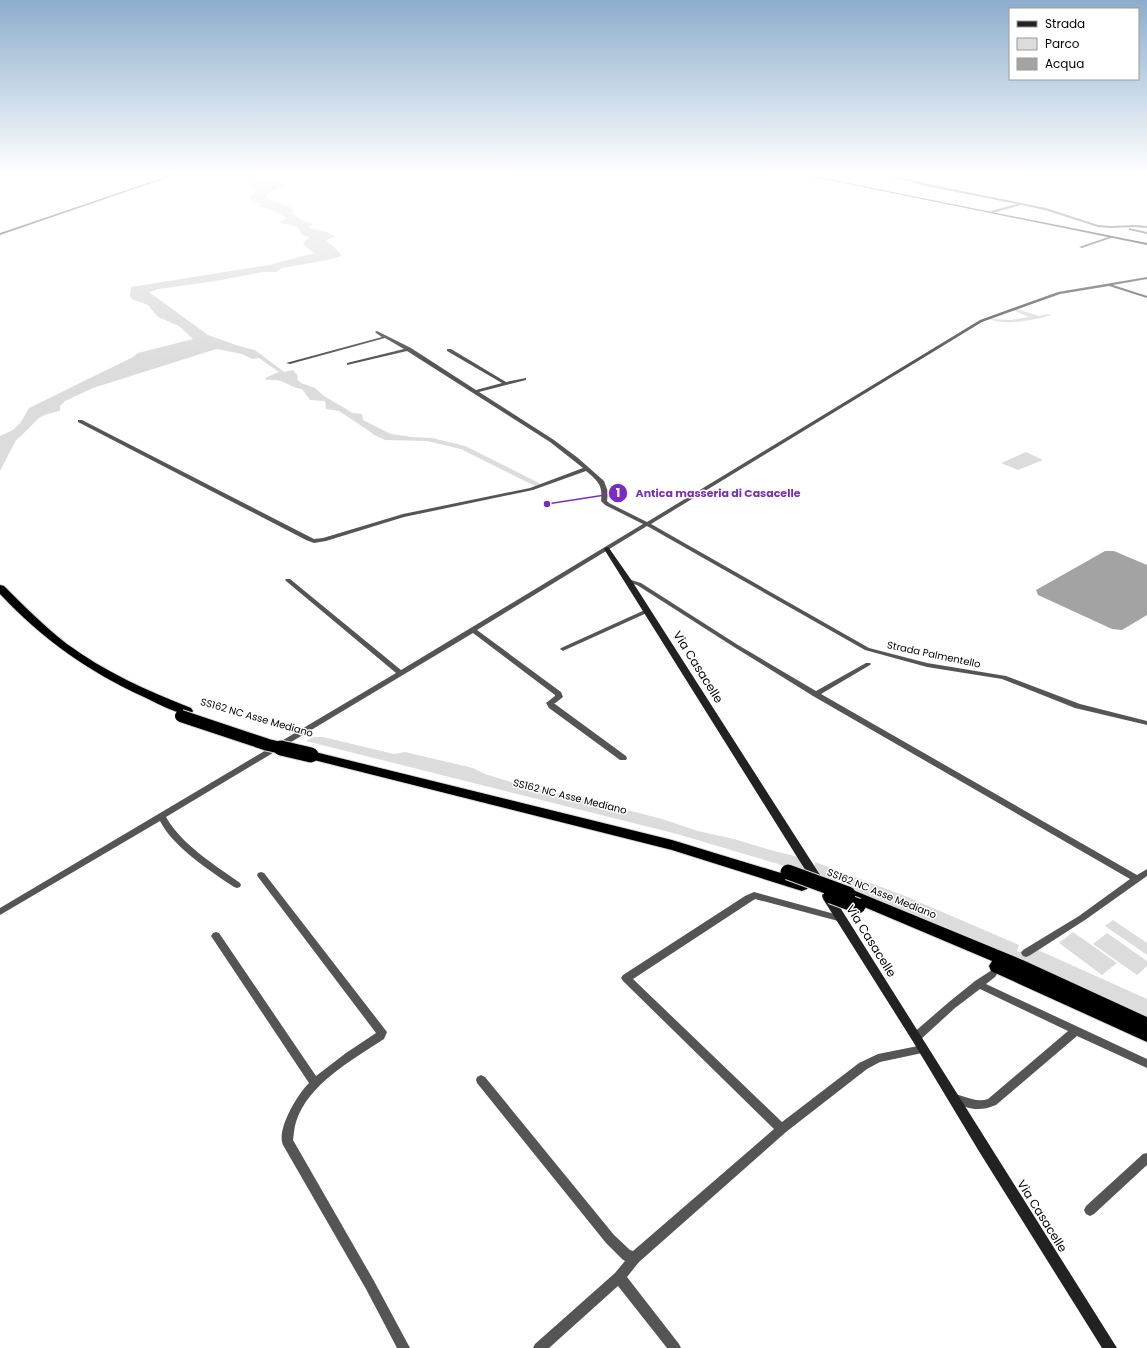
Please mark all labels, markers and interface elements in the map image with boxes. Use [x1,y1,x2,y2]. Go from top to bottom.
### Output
legend [1009,8,1139,80]
text: Strada [1045,15,1085,32]
text: Parco [1045,35,1080,52]
text: Acqua [1045,55,1084,72]
callout: Antica masseria di Casacelle [608,482,809,505]
text: 1 [616,484,620,501]
text: Antica masseria di Casacelle [636,485,801,501]
street label: Via Casacelle [669,627,727,706]
street label: Strada Palmentello [886,637,982,672]
street label: SS162 NC Asse Mediano [199,694,315,741]
street label: SS162 NC Asse Mediano [511,775,628,818]
street label: SS162 NC Asse Mediano [825,865,939,922]
street label: Via Casacelle [842,901,900,980]
street label: Via Casacelle [1013,1176,1071,1255]

